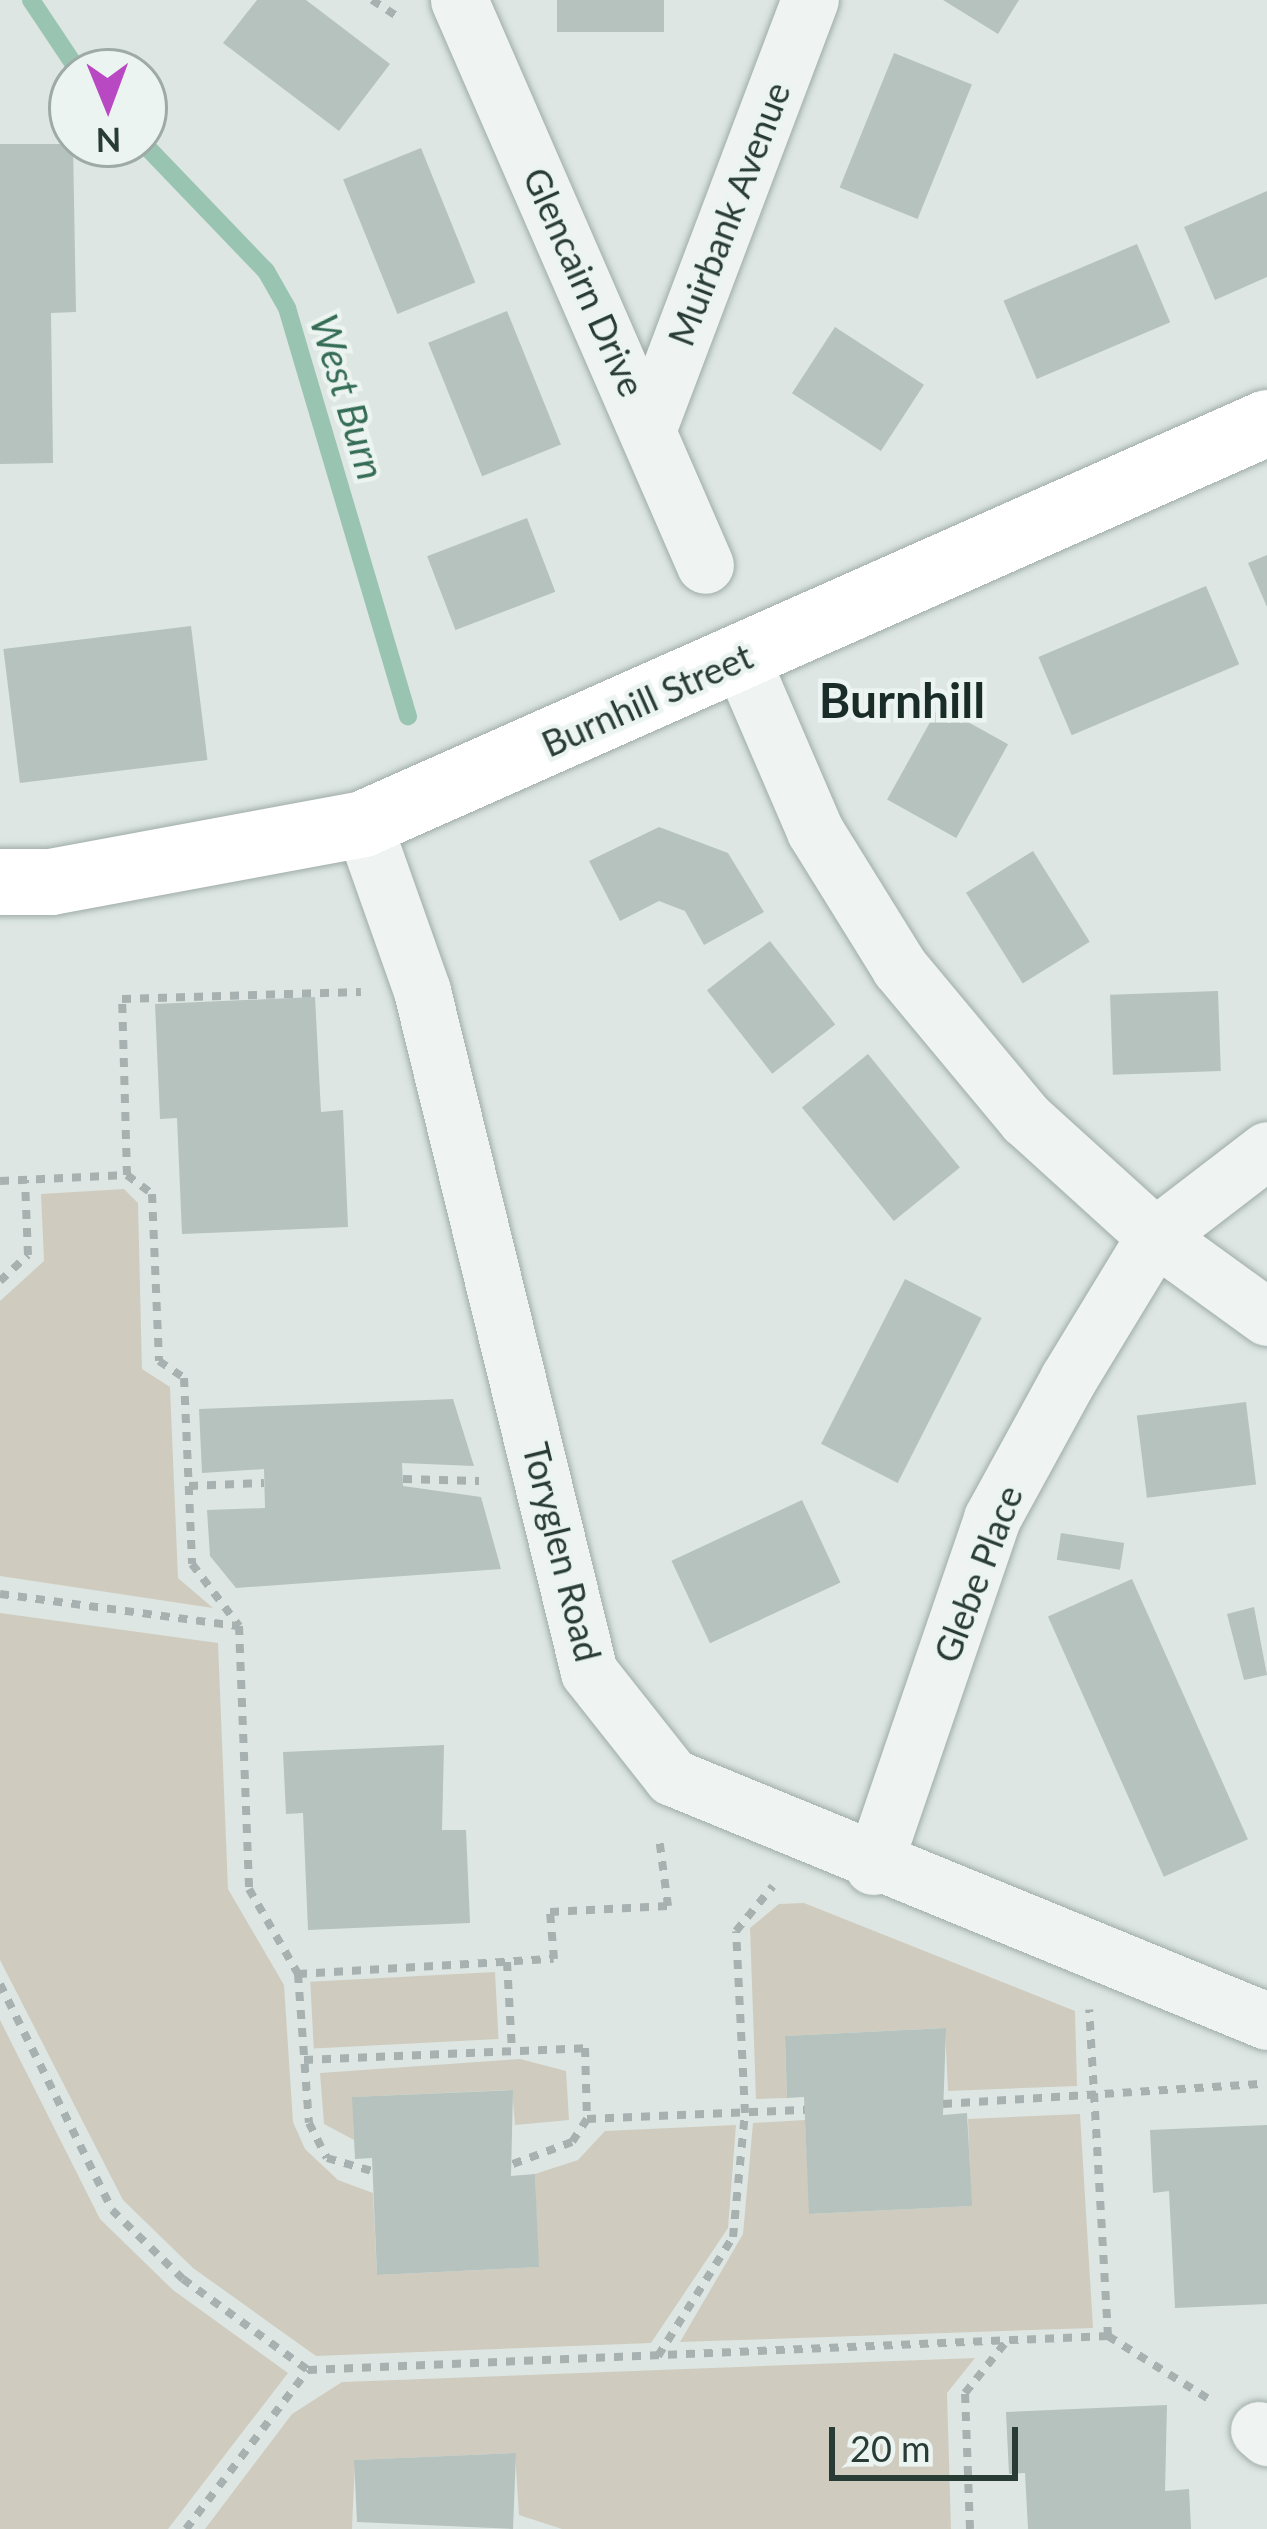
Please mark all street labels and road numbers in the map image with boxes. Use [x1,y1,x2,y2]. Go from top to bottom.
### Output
street label: Muirbank Avenue [659,76,799,352]
street label: Glencairn Drive [514,161,654,403]
street label: Burnhill Street [535,634,759,766]
street label: Toryglen Road [514,1438,610,1666]
street label: Glebe Place [925,1480,1031,1668]

